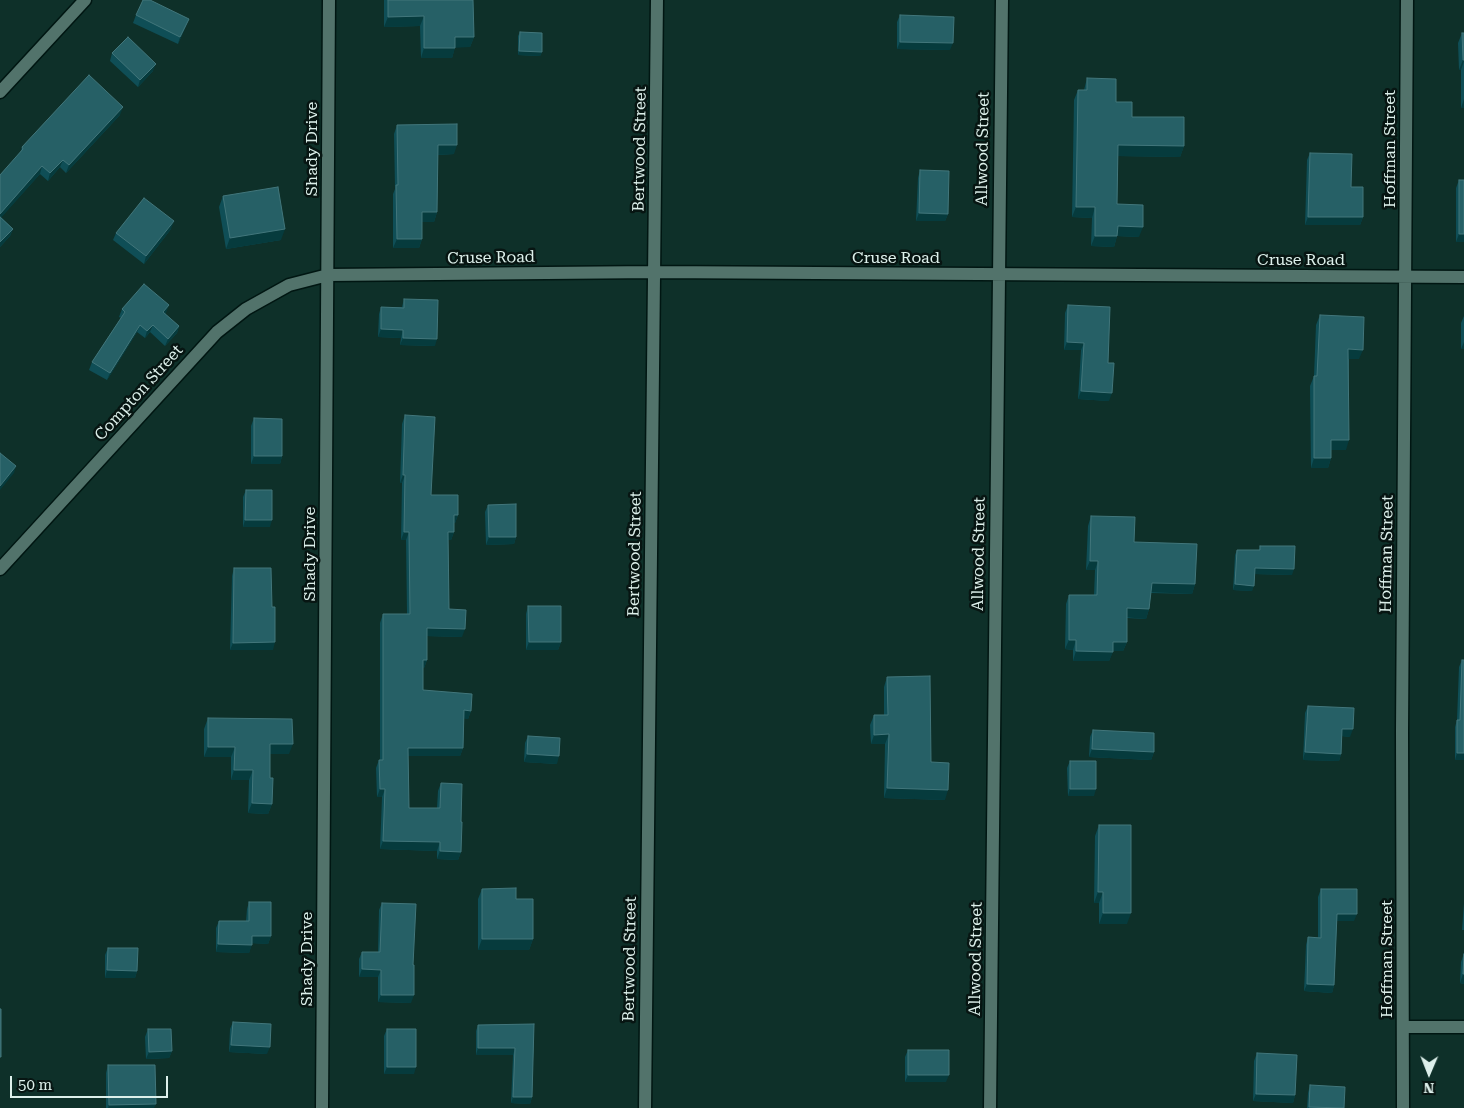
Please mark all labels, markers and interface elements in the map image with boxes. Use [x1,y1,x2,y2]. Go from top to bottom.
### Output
street label: Bertwood Street [629,86,651,212]
street label: Hoffman Street [1380,90,1400,208]
street label: Allwood Street [972,92,994,206]
street label: Shady Drive [302,102,322,196]
street label: Cruse Road [447,248,535,268]
street label: Cruse Road [852,248,940,268]
street label: Cruse Road [1257,250,1345,270]
street label: Compton Street [91,341,187,445]
street label: Bertwood Street [624,491,646,617]
street label: Hoffman Street [1376,495,1398,613]
street label: Allwood Street [968,497,990,611]
street label: Shady Drive [300,507,320,601]
street label: Bertwood Street [619,896,641,1022]
street label: Hoffman Street [1377,900,1397,1018]
street label: Allwood Street [965,902,987,1016]
street label: Shady Drive [297,912,317,1006]
north arrow [1404,1048,1454,1098]
scale bar [12,1066,170,1098]
text: 50 m [18,1076,52,1094]
text: N [1423,1080,1434,1096]

